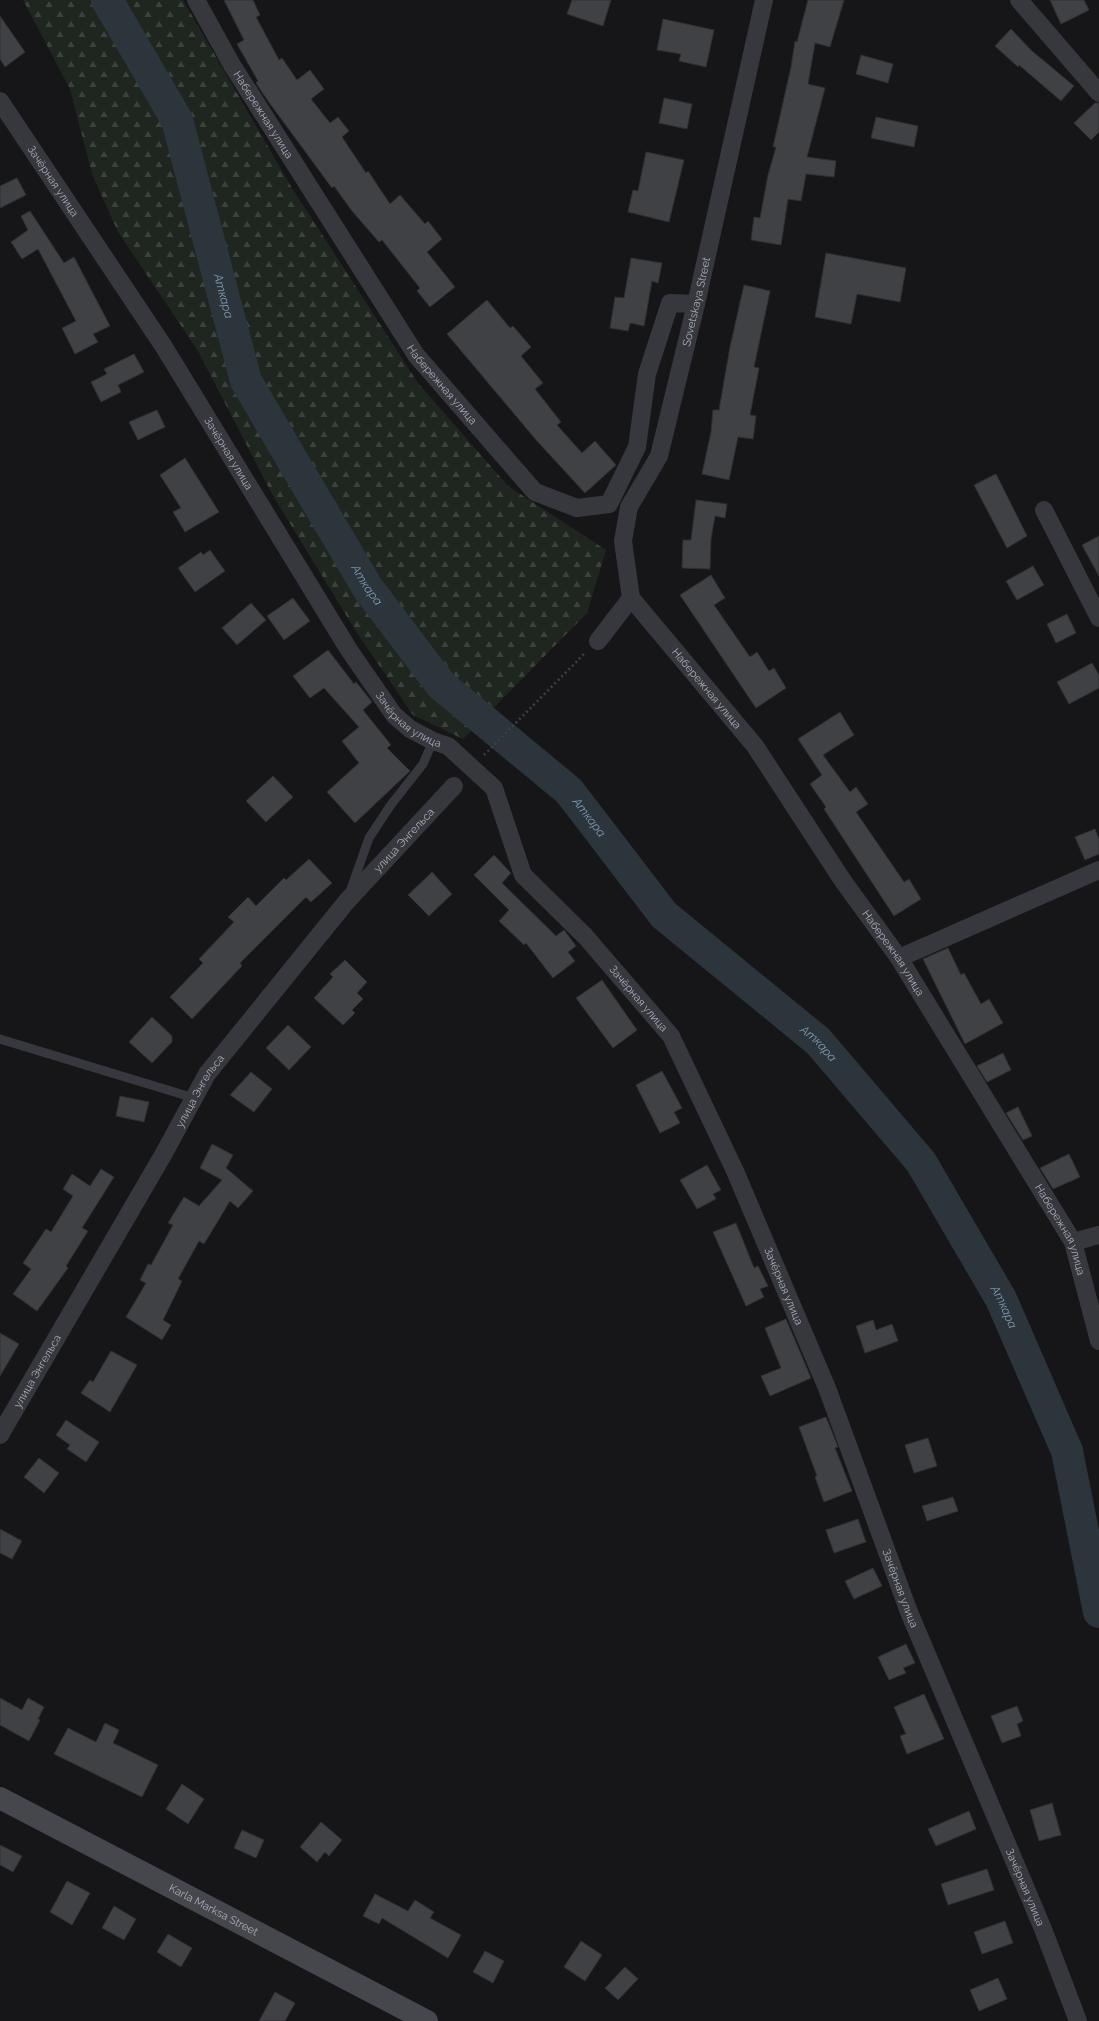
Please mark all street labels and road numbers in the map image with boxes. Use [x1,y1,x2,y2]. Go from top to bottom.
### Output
street label: Набережная улица [231,68,296,161]
street label: Зачёрная улица [25,143,82,219]
street label: Sovetskaya Street [679,256,713,347]
street label: Набережная улица [404,342,480,427]
street label: Зачёрная улица [202,414,256,492]
street label: Набережная улица [669,646,744,731]
street label: Зачёрная улица [373,689,443,750]
street label: улица Энгельса [371,805,437,875]
street label: Набережная улица [860,907,927,998]
street label: Зачёрная улица [607,963,671,1034]
street label: улица Энгельса [173,1052,227,1129]
street label: Набережная улица [1032,1181,1088,1277]
street label: Зачёрная улица [762,1245,806,1327]
street label: улица Энгельса [11,1332,64,1410]
street label: Зачёрная улица [880,1547,921,1629]
street label: Зачёрная улица [1003,1847,1047,1928]
street label: Karla Marksa Street [167,1881,261,1938]

